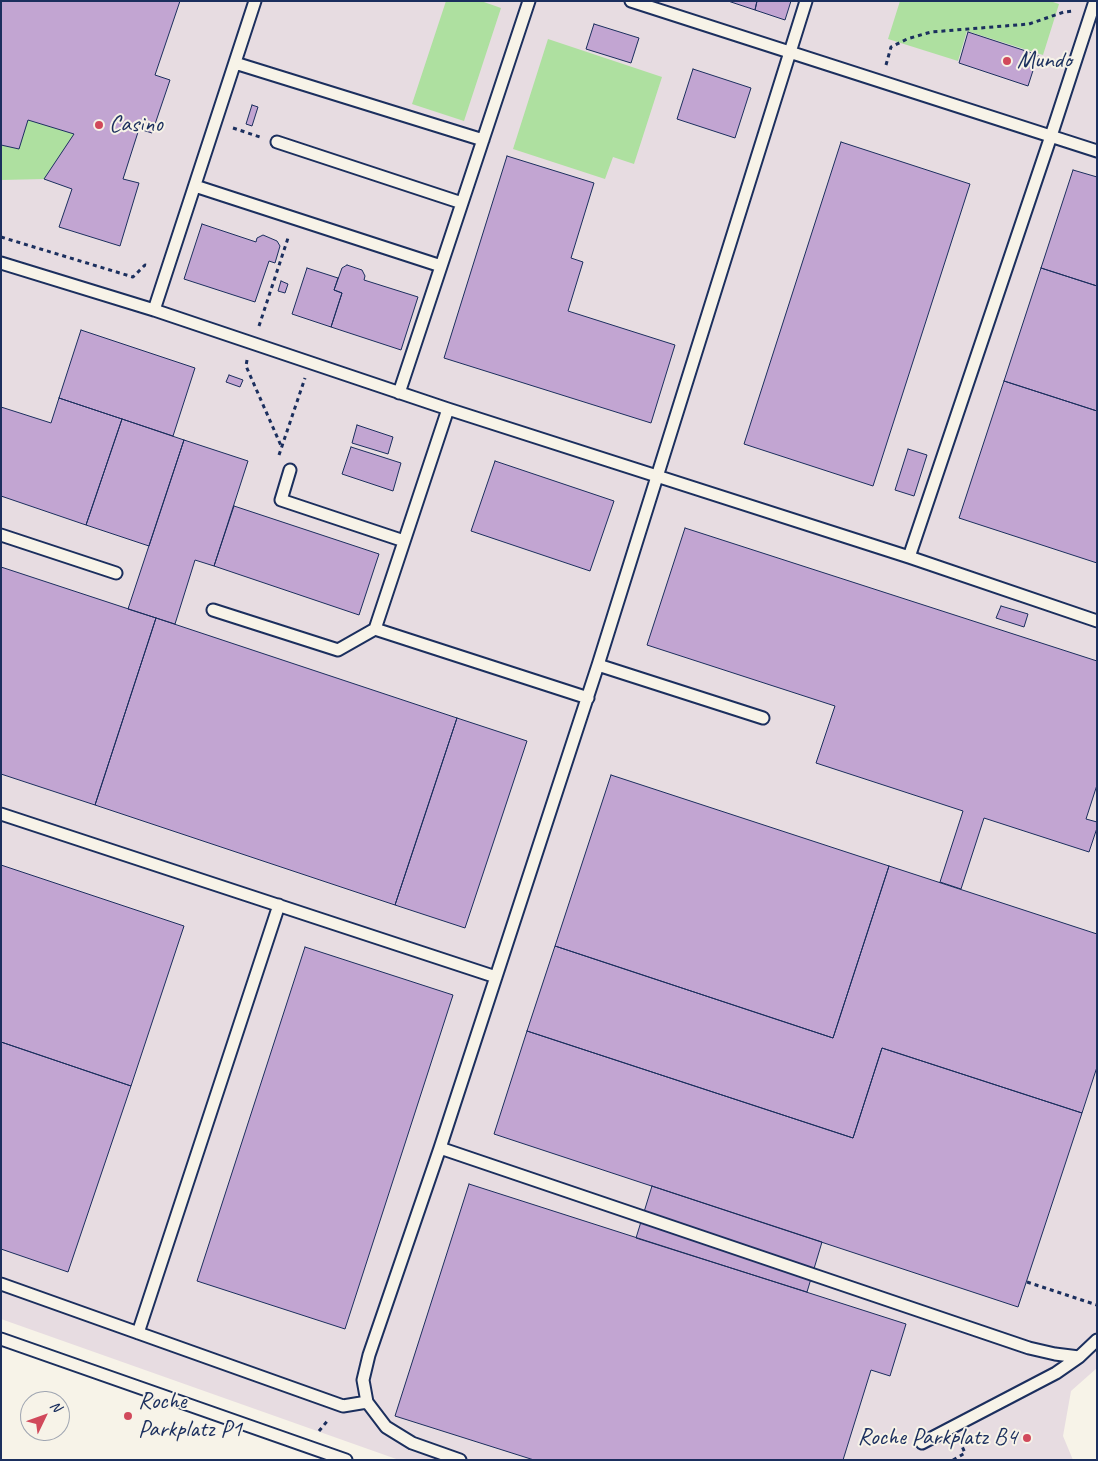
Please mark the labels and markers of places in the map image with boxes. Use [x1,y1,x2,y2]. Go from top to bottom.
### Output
place label: Mundo [1017,47,1072,75]
marker: Mundo [1001,55,1013,67]
place label: Casino [109,111,163,139]
marker: Casino [93,119,105,131]
place label: Roche Parkplatz P1 [138,1388,242,1444]
marker: Roche Parkplatz P1 [122,1410,134,1422]
place label: Roche Parkplatz B4 [857,1424,1017,1452]
marker: Roche Parkplatz B4 [1021,1432,1033,1444]

